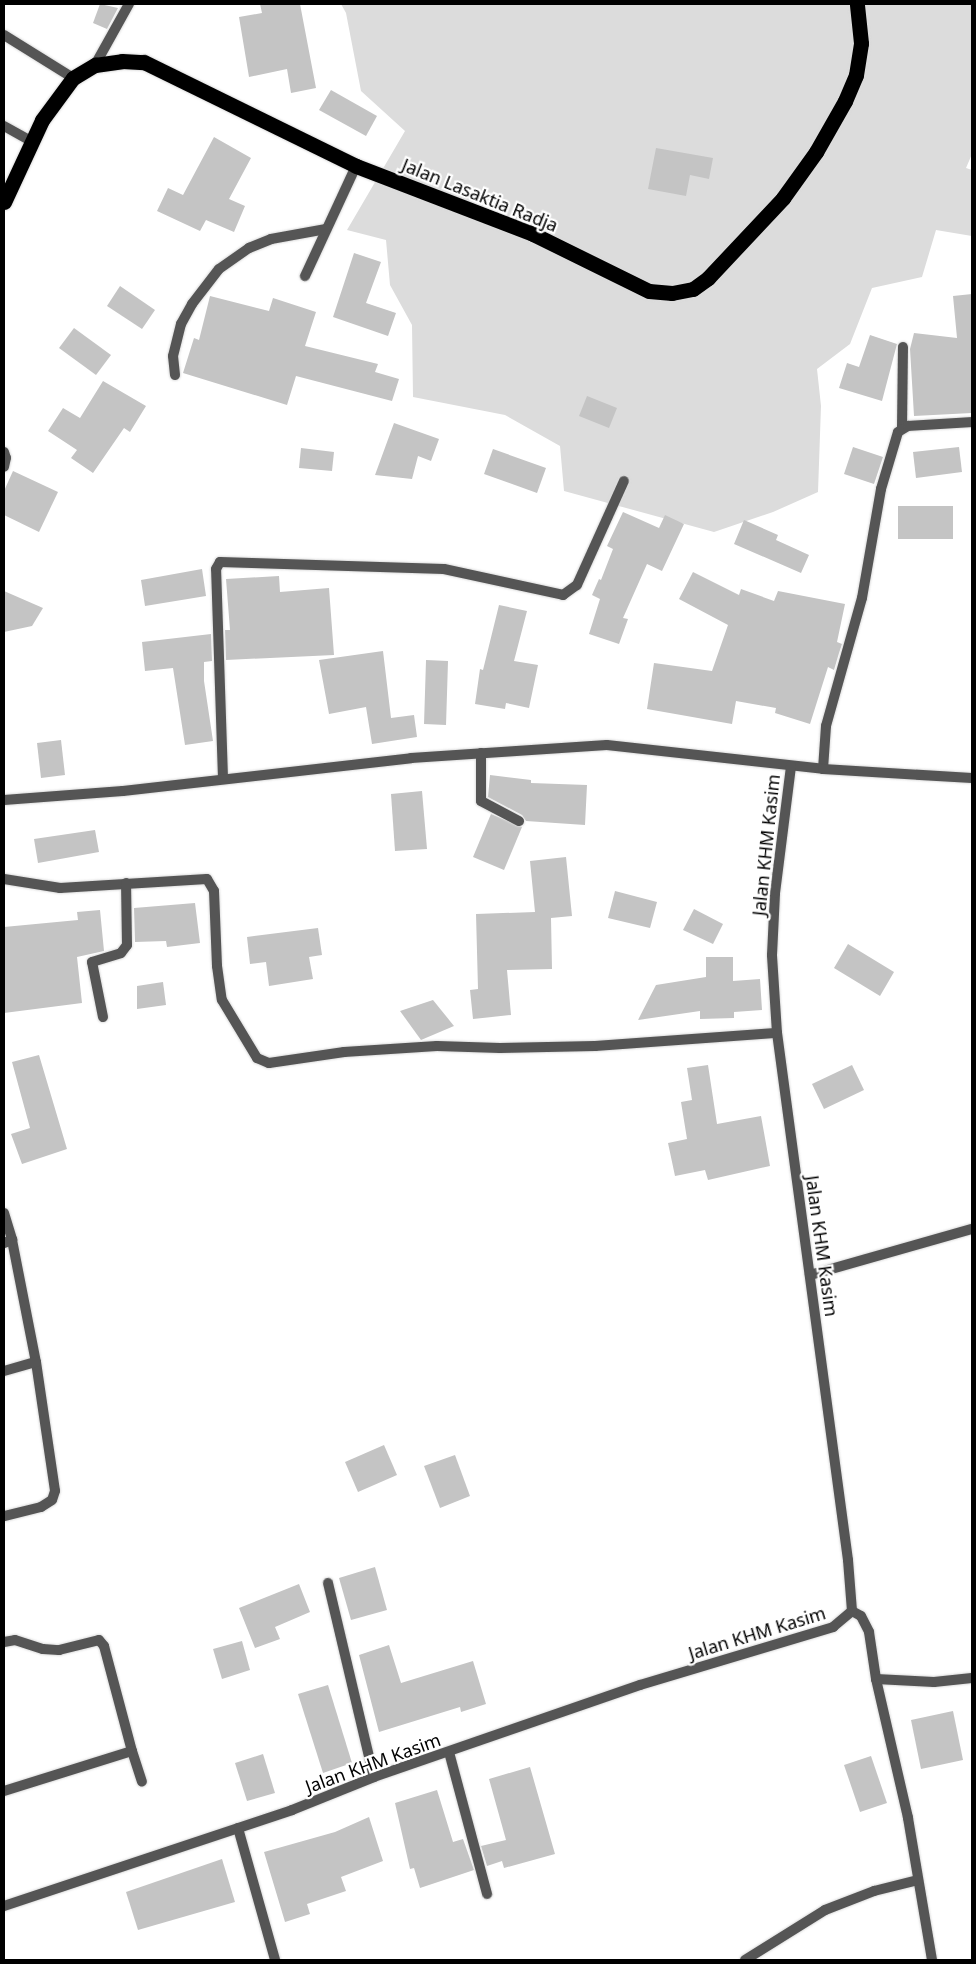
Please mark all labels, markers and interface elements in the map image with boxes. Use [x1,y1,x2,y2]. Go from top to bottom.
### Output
street label: Jalan Lasaktia Radja [399,154,561,236]
street label: Jalan KHM Kasim [748,773,784,917]
street label: Jalan KHM Kasim [801,1174,843,1318]
street label: Jalan KHM Kasim [686,1602,828,1664]
street label: Jalan KHM Kasim [302,1729,444,1797]

